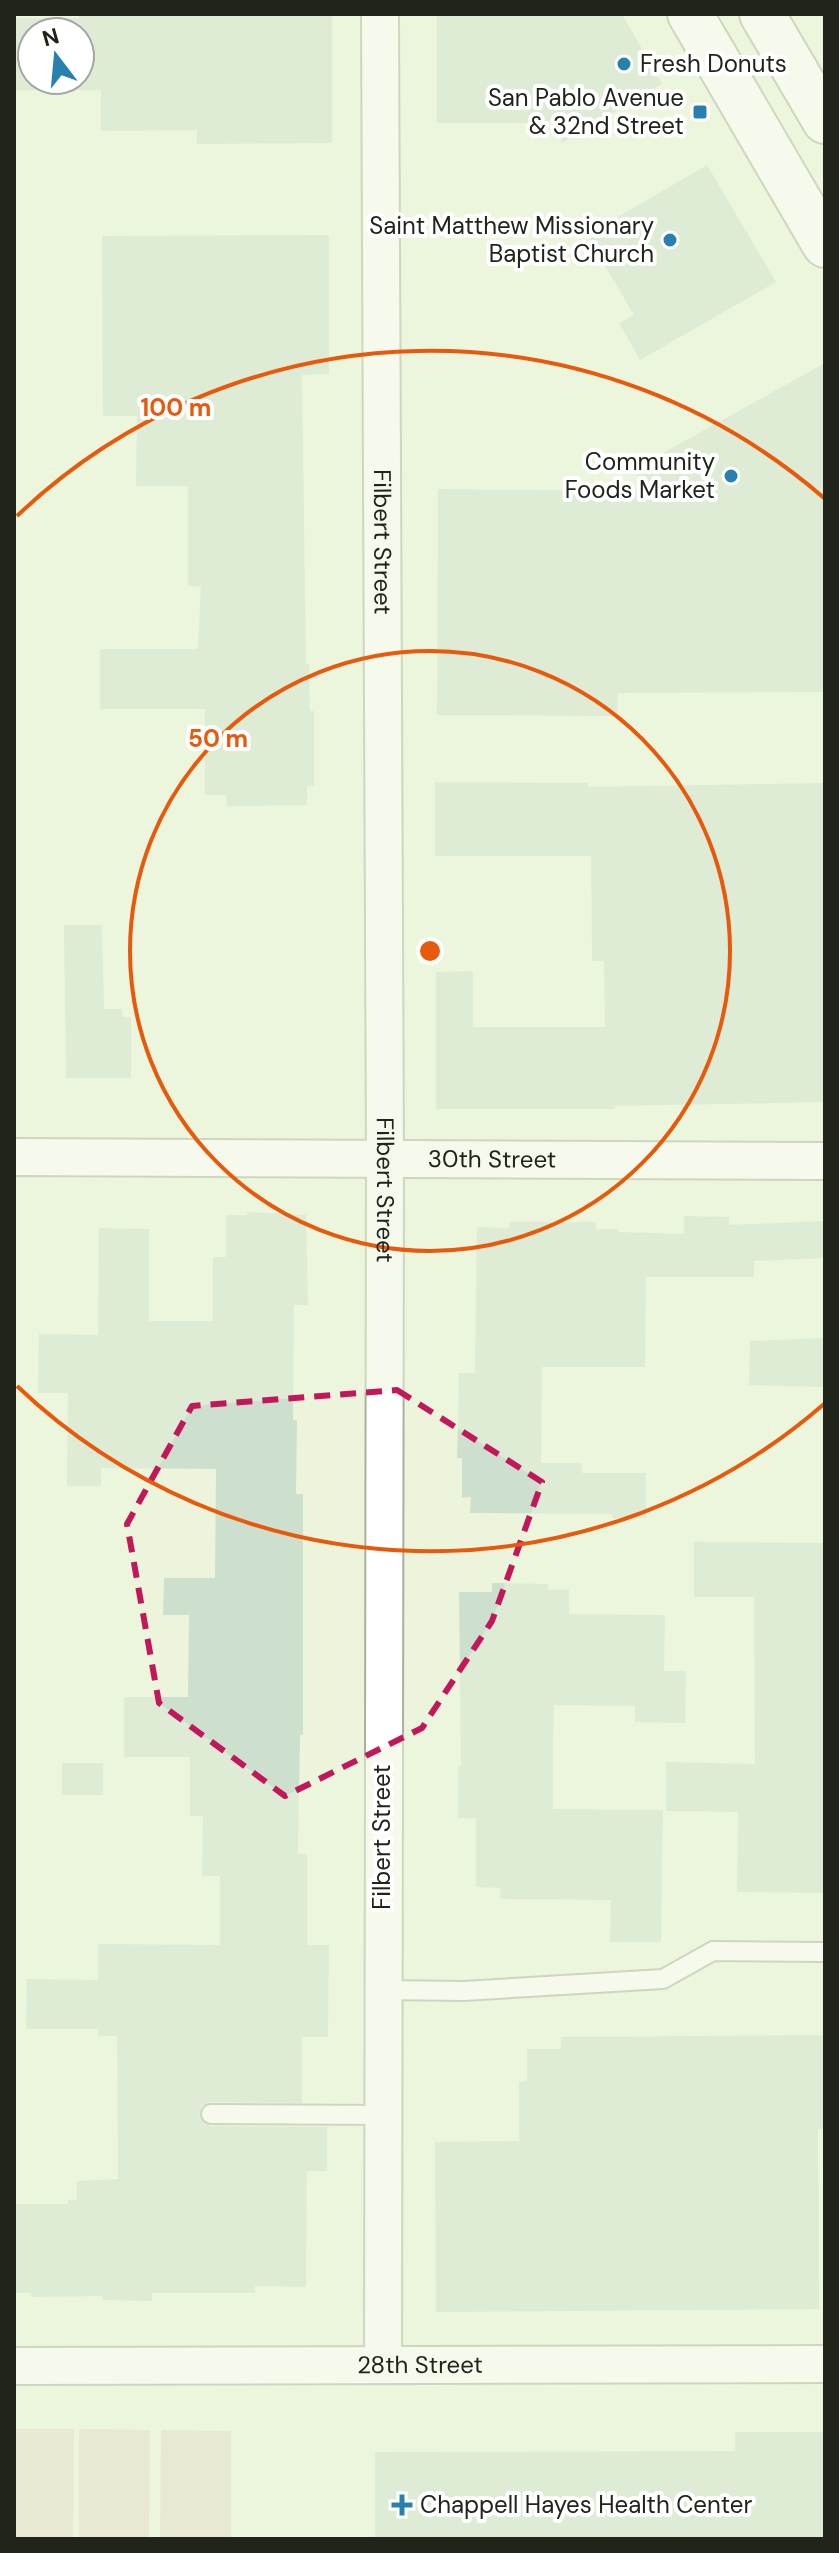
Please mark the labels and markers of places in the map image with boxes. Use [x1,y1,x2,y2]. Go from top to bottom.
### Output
place label: Fresh Donuts [640,48,787,79]
marker: Fresh Donuts [615,55,633,73]
place label: San Pablo Avenue & 32nd Street [488,82,684,141]
marker: San Pablo Avenue & 32nd Street [691,103,709,121]
place label: Saint Matthew Missionary Baptist Church [369,210,654,269]
marker: Saint Matthew Missionary Baptist Church [661,231,679,249]
place label: Community Foods Market [565,446,715,505]
marker: Community Foods Market [722,467,740,485]
centre of rings [416,937,444,965]
place label: Chappell Hayes Health Center [420,2489,752,2520]
marker: Chappell Hayes Health Center [391,2494,413,2516]

